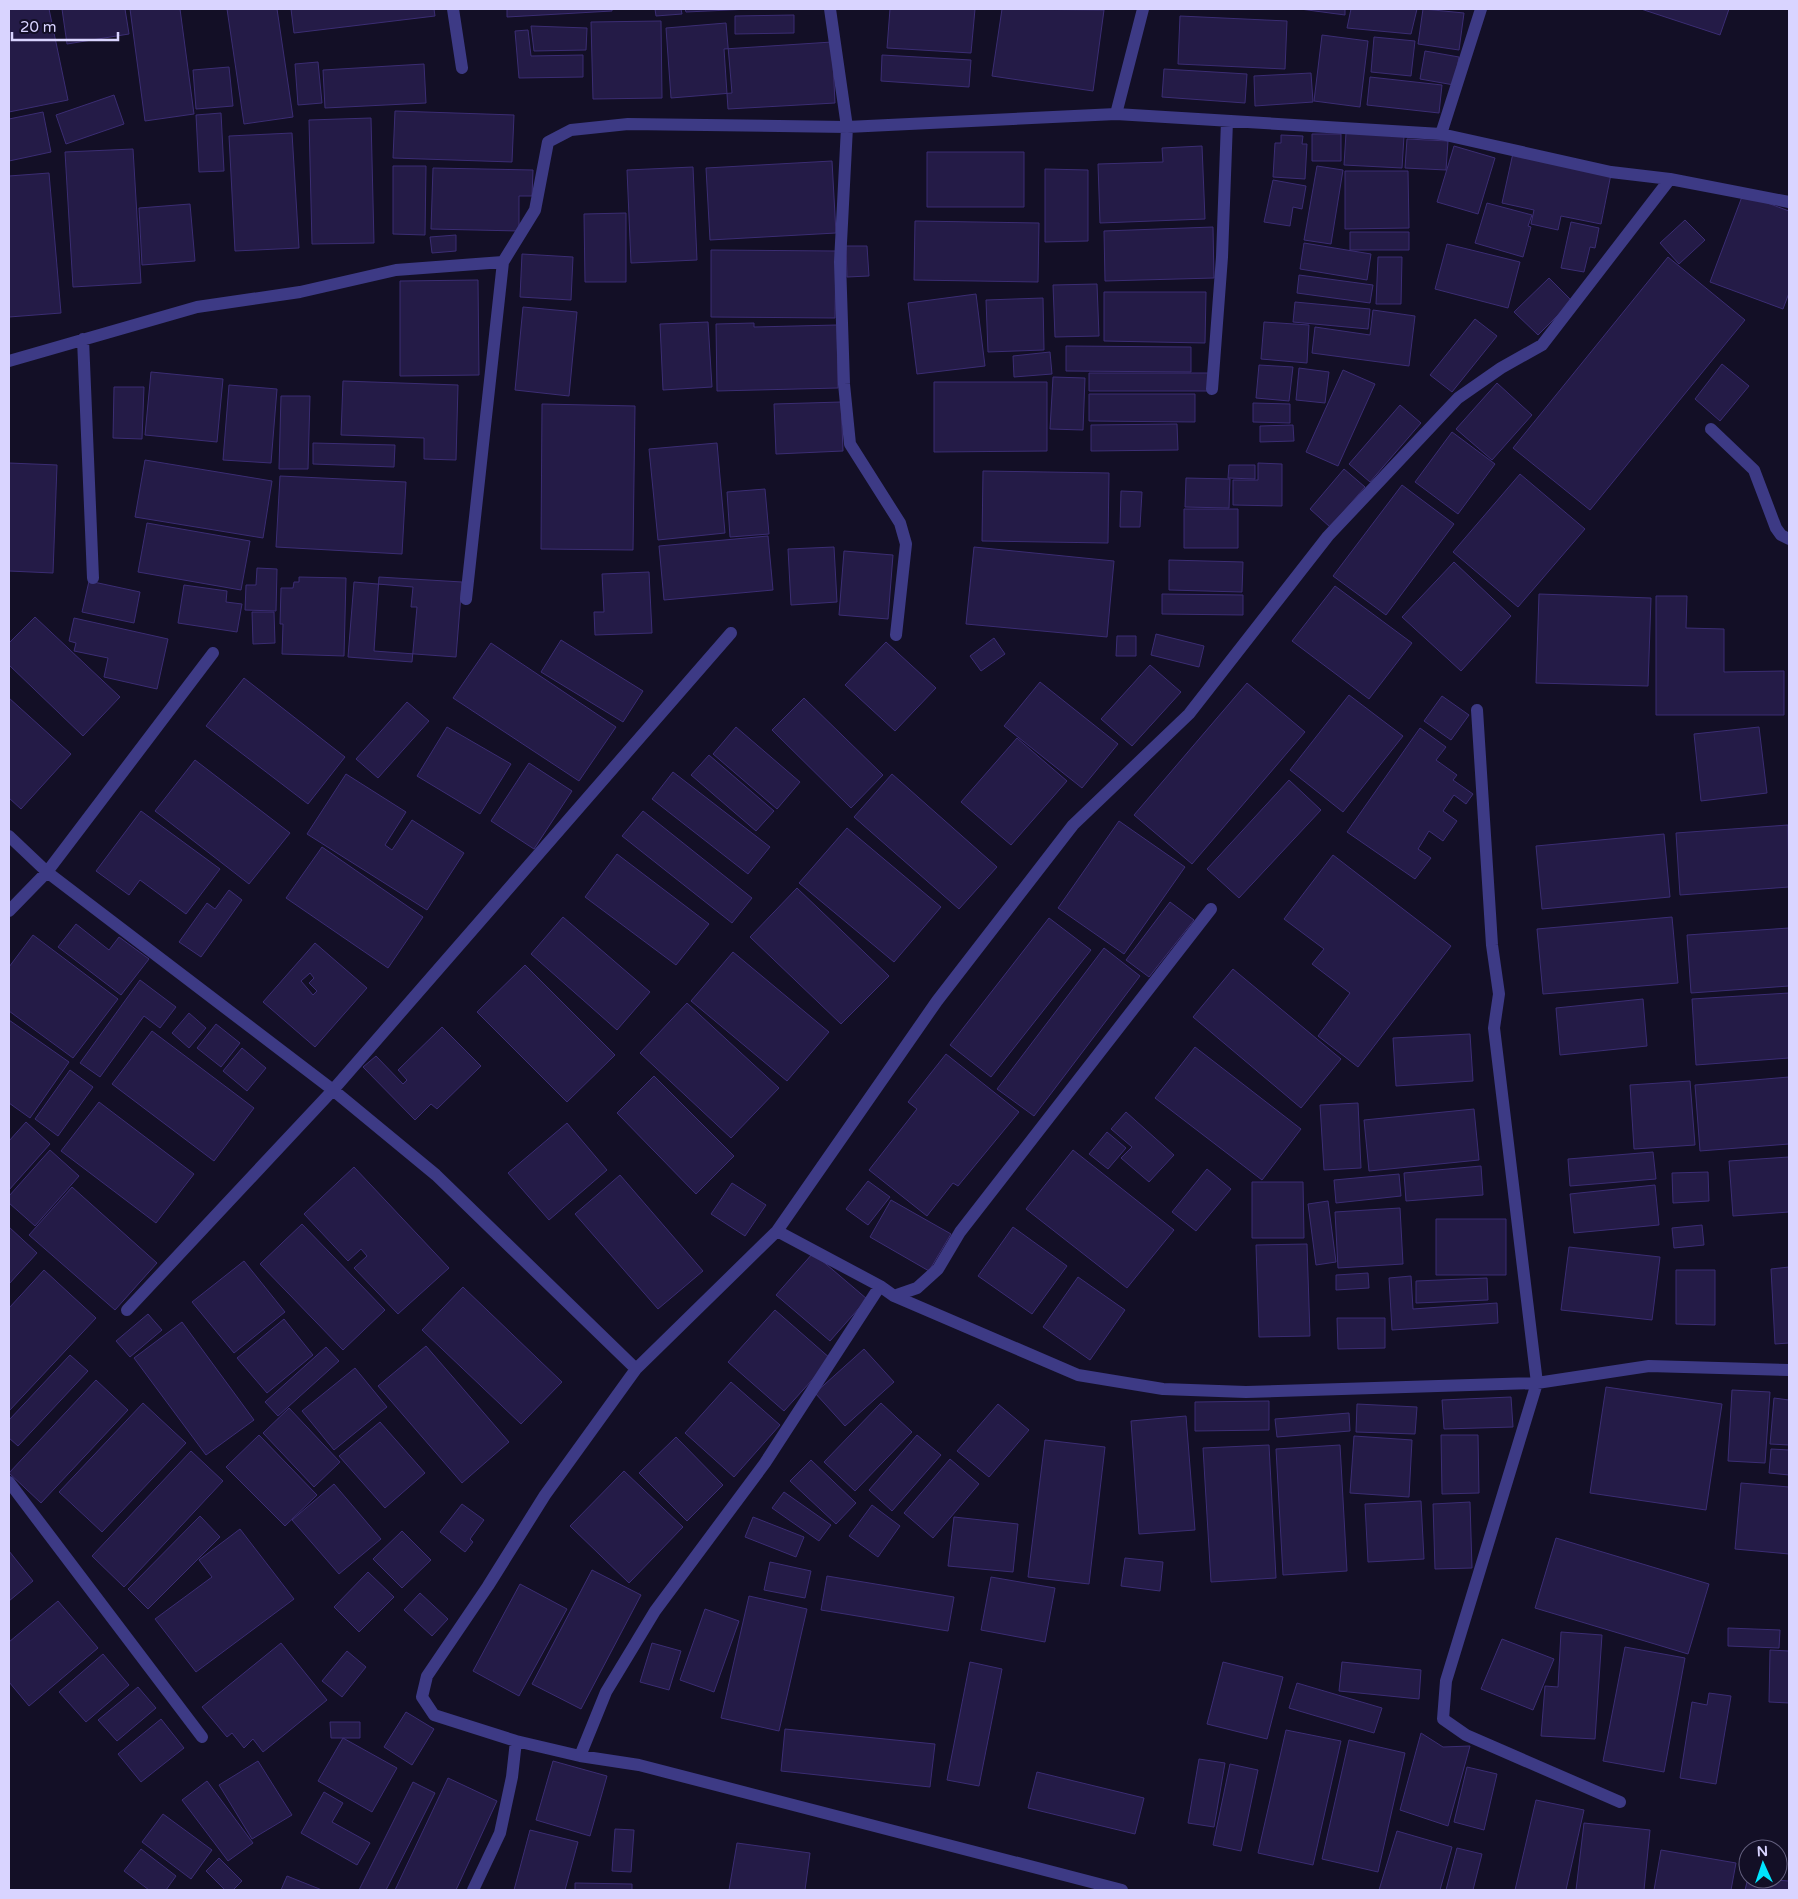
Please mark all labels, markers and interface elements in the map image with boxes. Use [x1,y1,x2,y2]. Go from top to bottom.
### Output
scale bar [12,10,119,42]
text: 20 m [20,18,57,36]
north arrow [1738,1839,1788,1889]
text: N [1756,1843,1768,1860]

